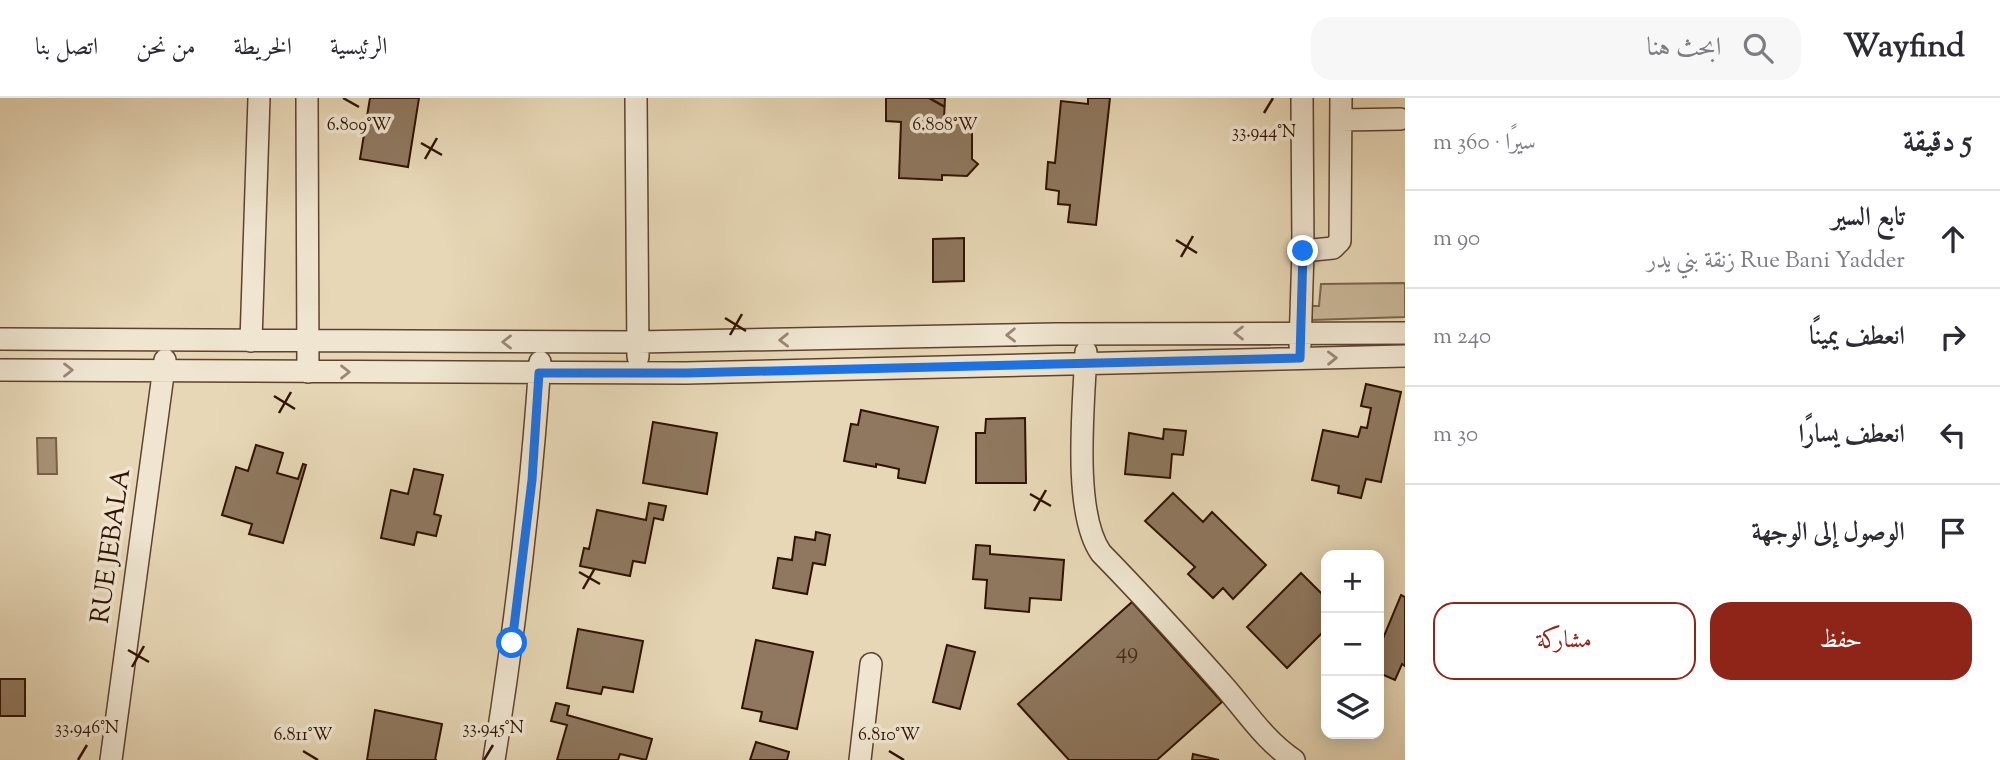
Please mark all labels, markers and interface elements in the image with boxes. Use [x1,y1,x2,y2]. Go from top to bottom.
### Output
search box [1311,17,1801,80]
text: Wayfind [1843,24,1965,72]
icon: search [1739,29,1777,67]
text: ابحث هنا [1646,30,1721,67]
text: اتصل بنا [35,31,98,65]
text: من نحن [136,31,196,65]
text: الخريطة [234,31,292,65]
text: الرئيسية [330,31,388,65]
text: 6.809°W [327,113,391,139]
text: 6.808°W [912,113,978,139]
text: 33.944°N [1232,120,1296,146]
text: 5 دقيقة [1903,122,1972,165]
text: سيرًا · 360 m [1433,127,1536,160]
text: تابع السير [1832,200,1905,237]
icon: ahead [1934,220,1972,258]
text: 90 m [1433,223,1480,256]
route end [1287,235,1318,266]
text: Rue Bani Yadder زنقة بني يدر [1647,245,1905,278]
icon: right [1934,318,1972,356]
text: انعطف يمينًا [1809,319,1905,356]
text: 240 m [1433,321,1491,354]
one-way arrow [1233,325,1244,341]
one-way arrow [1006,327,1016,343]
one-way arrow [778,332,789,348]
one-way arrow [502,334,512,350]
one-way arrow [1326,350,1337,365]
one-way arrow [63,362,74,378]
one-way arrow [339,365,350,380]
icon: left [1934,416,1972,454]
text: انعطف يسارًا [1798,417,1905,454]
text: 30 m [1433,419,1478,452]
street label: RUE JEBALA [83,466,141,626]
icon: arrive [1934,514,1972,552]
text: الوصول إلى الوجهة [1751,515,1905,552]
map controls [1321,550,1384,739]
button: + [1321,550,1384,613]
button: مشاركة [1433,602,1696,680]
button: حفظ [1710,602,1972,680]
button: − [1321,613,1384,676]
route start [496,627,527,658]
house number: 49 [1116,636,1138,669]
button: layers [1321,676,1384,739]
text: 33.946°N [55,716,119,742]
text: 33.945°N [462,716,524,742]
text: 6.811°W [273,723,333,749]
text: 6.810°W [858,723,920,749]

